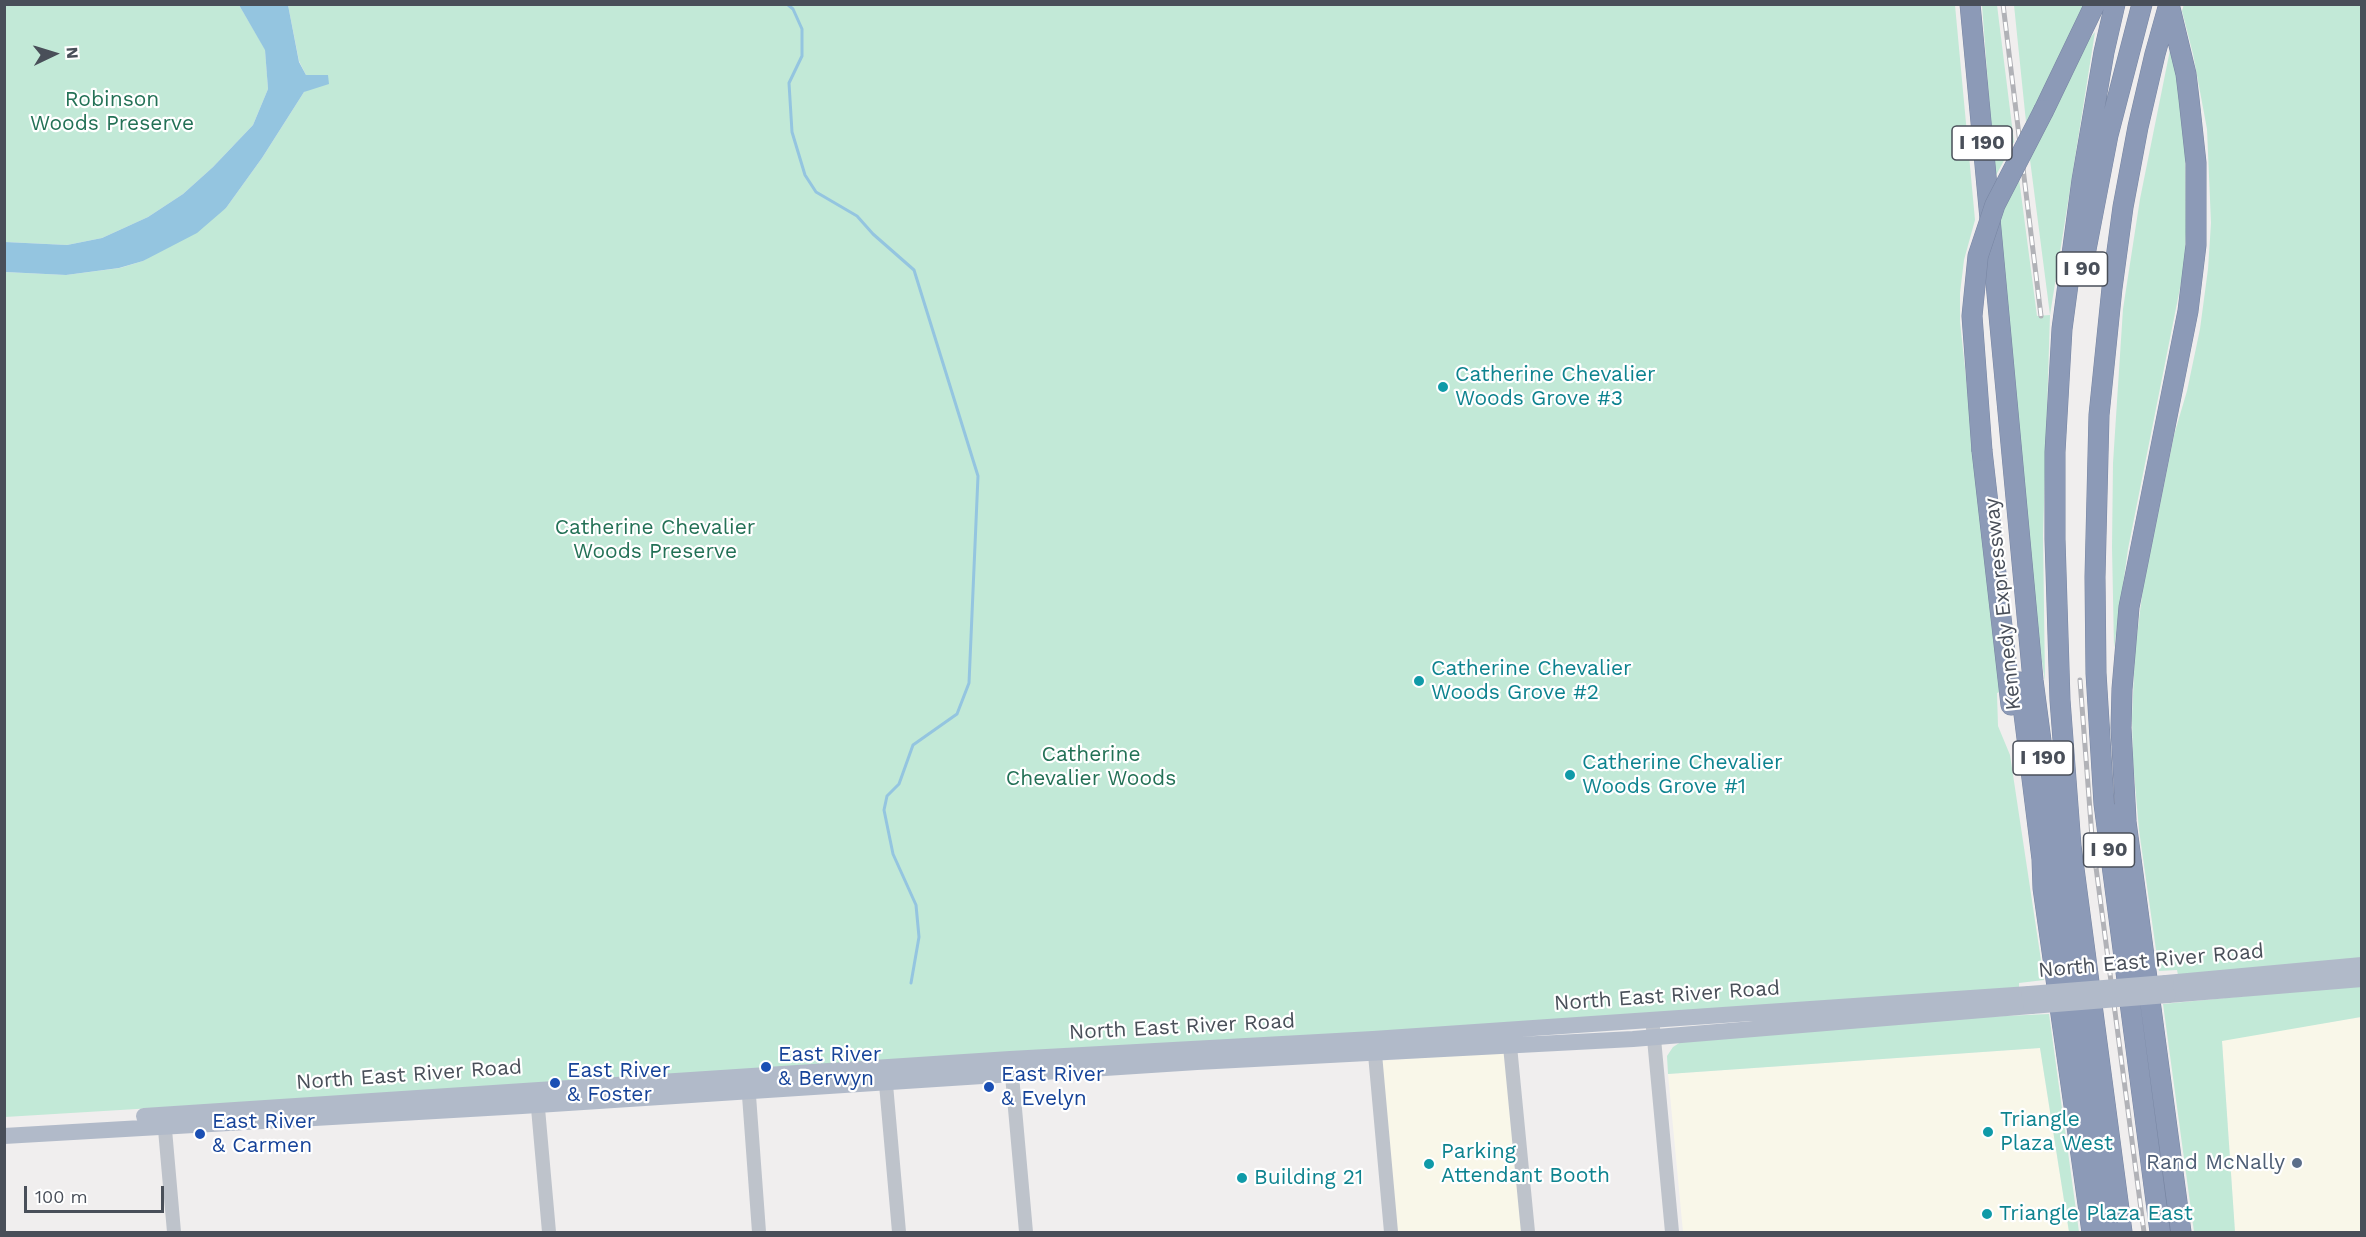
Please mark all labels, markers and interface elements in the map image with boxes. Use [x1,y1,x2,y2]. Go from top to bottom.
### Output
north arrow [24,24,84,84]
text: N [63,46,82,59]
park label: Robinson Woods Preserve [30,87,194,137]
road number: I 190 [1952,126,2012,160]
road number: I 90 [2056,252,2108,286]
place label: Catherine Chevalier Woods Grove #3 [1455,362,1656,412]
marker: Catherine Chevalier Woods Grove #3 [1436,380,1450,394]
street label: Kennedy Expressway [1979,497,2027,711]
park label: Catherine Chevalier Woods Preserve [555,515,755,565]
place label: Catherine Chevalier Woods Grove #2 [1431,656,1632,706]
marker: Catherine Chevalier Woods Grove #2 [1412,674,1426,688]
road number: I 190 [2013,741,2073,775]
park label: Catherine Chevalier Woods [1006,742,1176,792]
place label: Catherine Chevalier Woods Grove #1 [1582,750,1783,800]
marker: Catherine Chevalier Woods Grove #1 [1563,768,1577,782]
road number: I 90 [2084,833,2134,867]
street label: North East River Road [2037,939,2265,983]
street label: North East River Road [1553,976,1781,1016]
street label: North East River Road [1068,1008,1296,1046]
place label: East River & Berwyn [778,1042,881,1092]
street label: North East River Road [295,1055,523,1095]
place label: East River & Foster [567,1058,670,1108]
marker: East River & Berwyn [759,1060,773,1074]
place label: East River & Evelyn [1001,1062,1104,1112]
marker: East River & Foster [548,1076,562,1090]
marker: East River & Evelyn [982,1080,996,1094]
place label: Triangle Plaza West [2000,1107,2113,1157]
place label: East River & Carmen [212,1109,315,1159]
marker: Triangle Plaza West [1981,1125,1995,1139]
marker: East River & Carmen [193,1127,207,1141]
place label: Parking Attendant Booth [1441,1139,1610,1189]
place label: Rand McNally [2146,1150,2285,1176]
marker: Rand McNally [2290,1156,2304,1170]
marker: Parking Attendant Booth [1422,1157,1436,1171]
place label: Building 21 [1254,1165,1363,1191]
marker: Building 21 [1235,1171,1249,1185]
scale bar [27,1174,166,1212]
text: 100 m [35,1186,88,1207]
place label: Triangle Plaza East [1999,1201,2193,1227]
marker: Triangle Plaza East [1980,1207,1994,1221]

